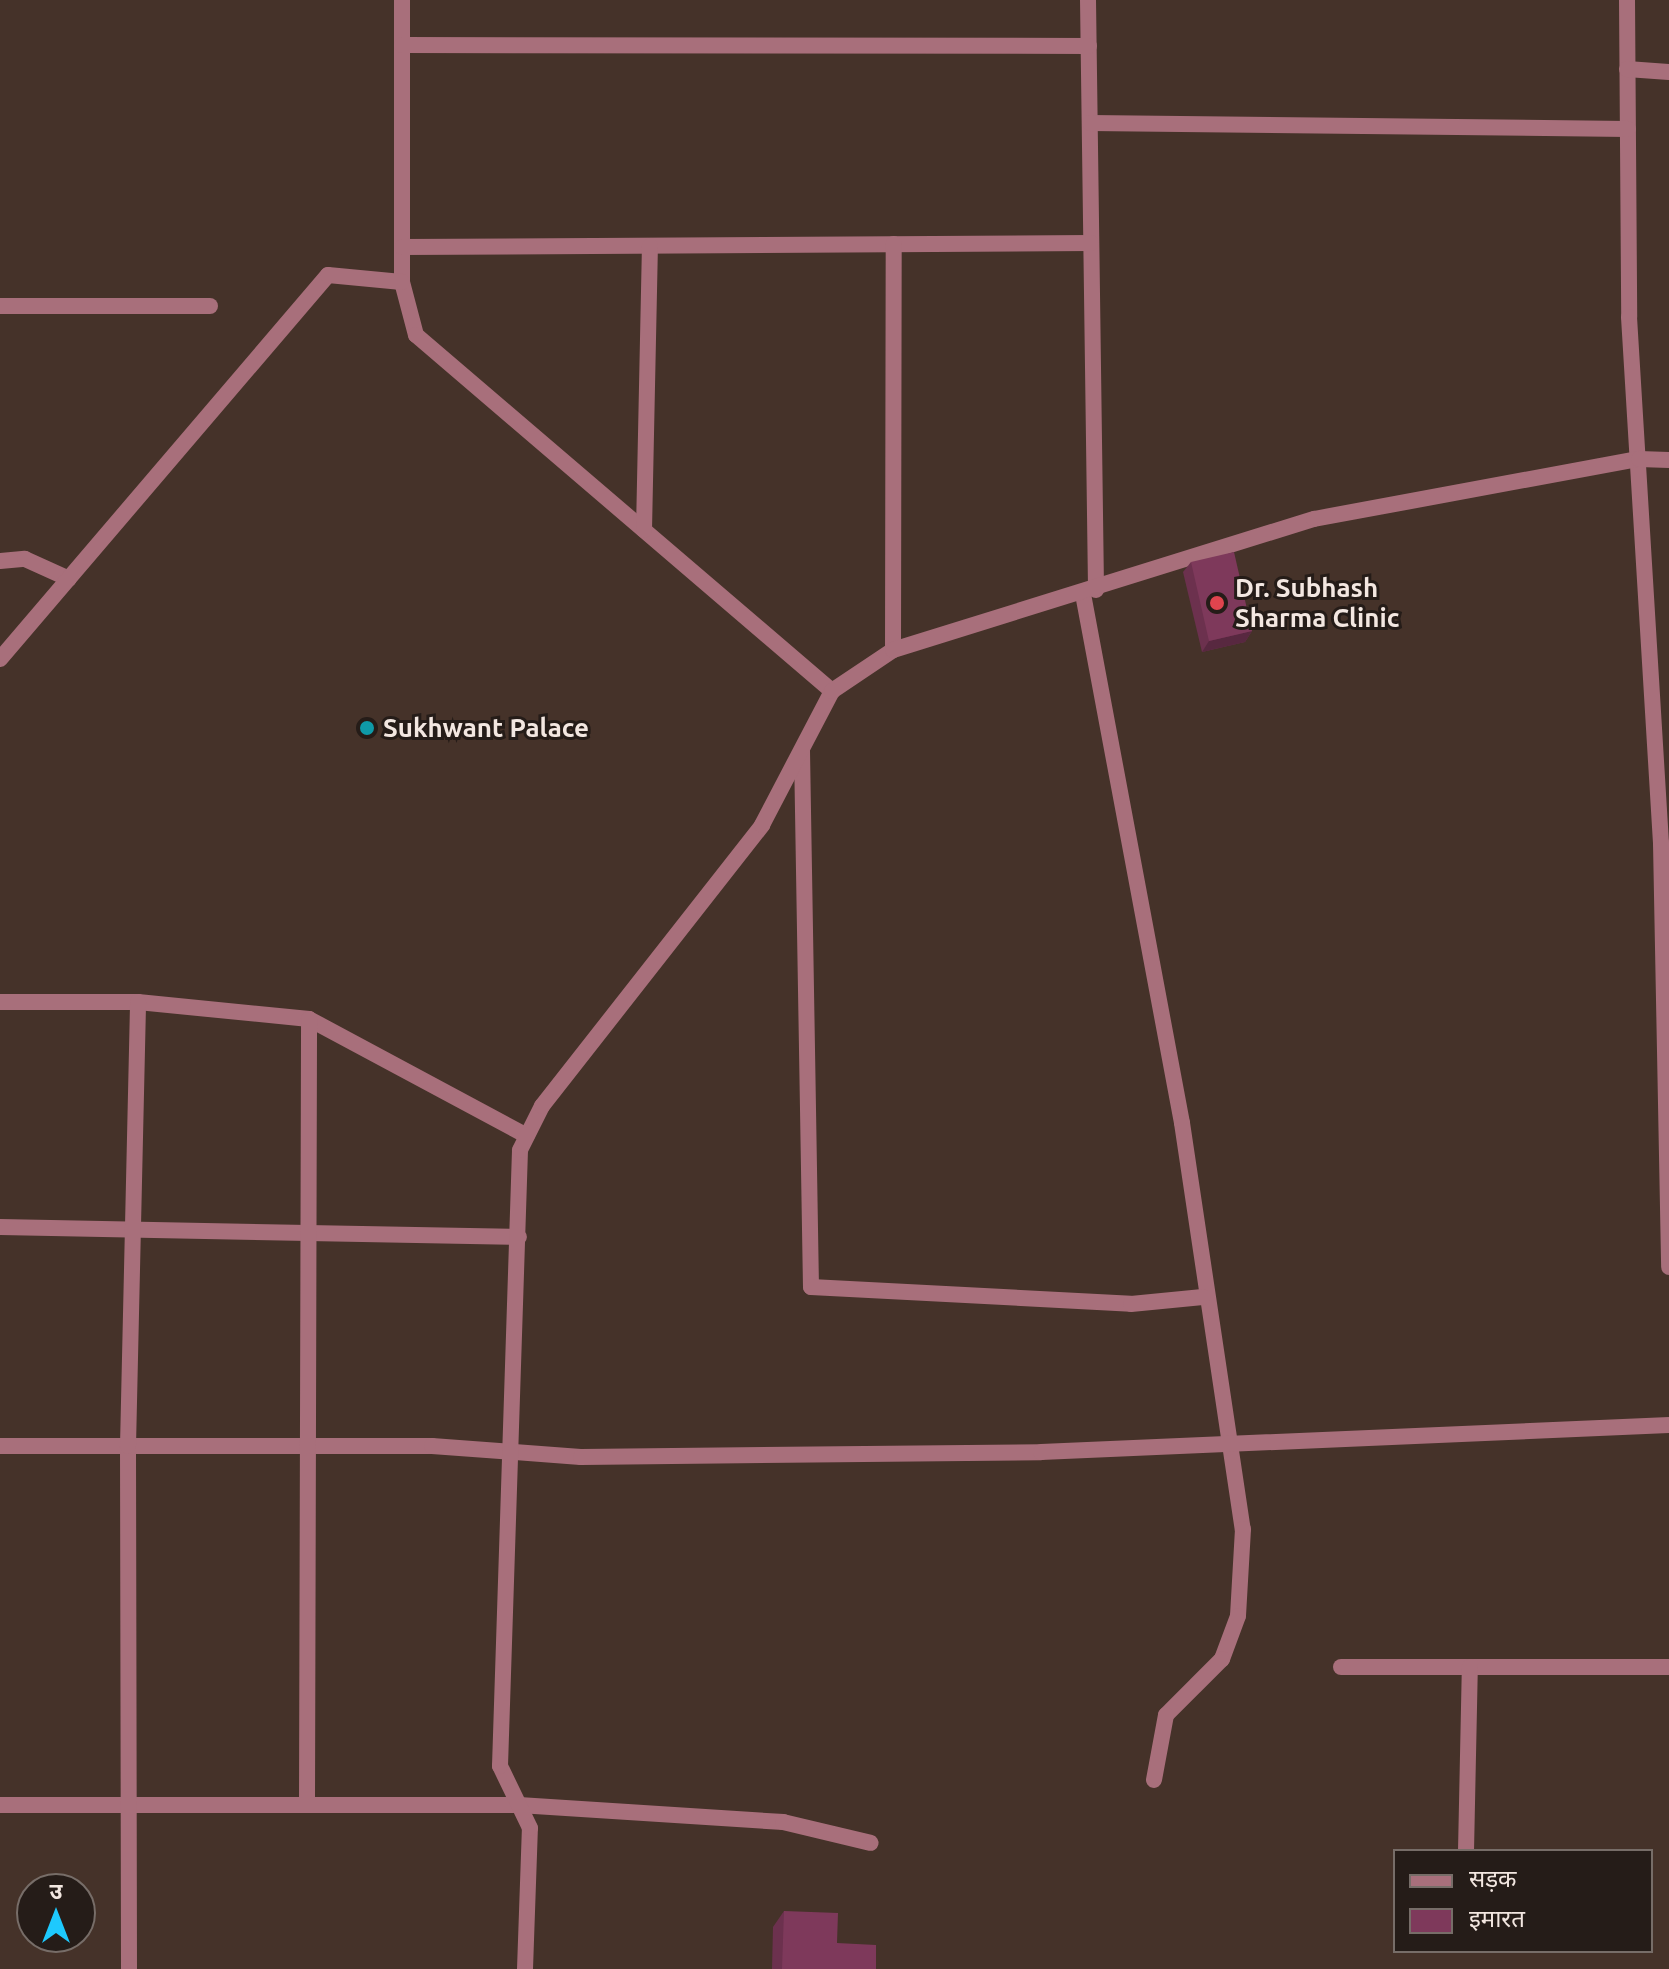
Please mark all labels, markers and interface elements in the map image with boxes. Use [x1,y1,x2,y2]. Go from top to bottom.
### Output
place label: Dr. Subhash Sharma Clinic [1235,572,1399,634]
marker: Dr. Subhash Sharma Clinic [1206,592,1228,614]
place label: Sukhwant Palace [383,712,589,744]
marker: Sukhwant Palace [358,719,376,737]
legend [1393,1849,1653,1953]
text: सड़क [1469,1865,1517,1892]
north arrow [16,1873,96,1953]
text: उ [50,1878,62,1903]
text: इमारत [1469,1905,1525,1932]

